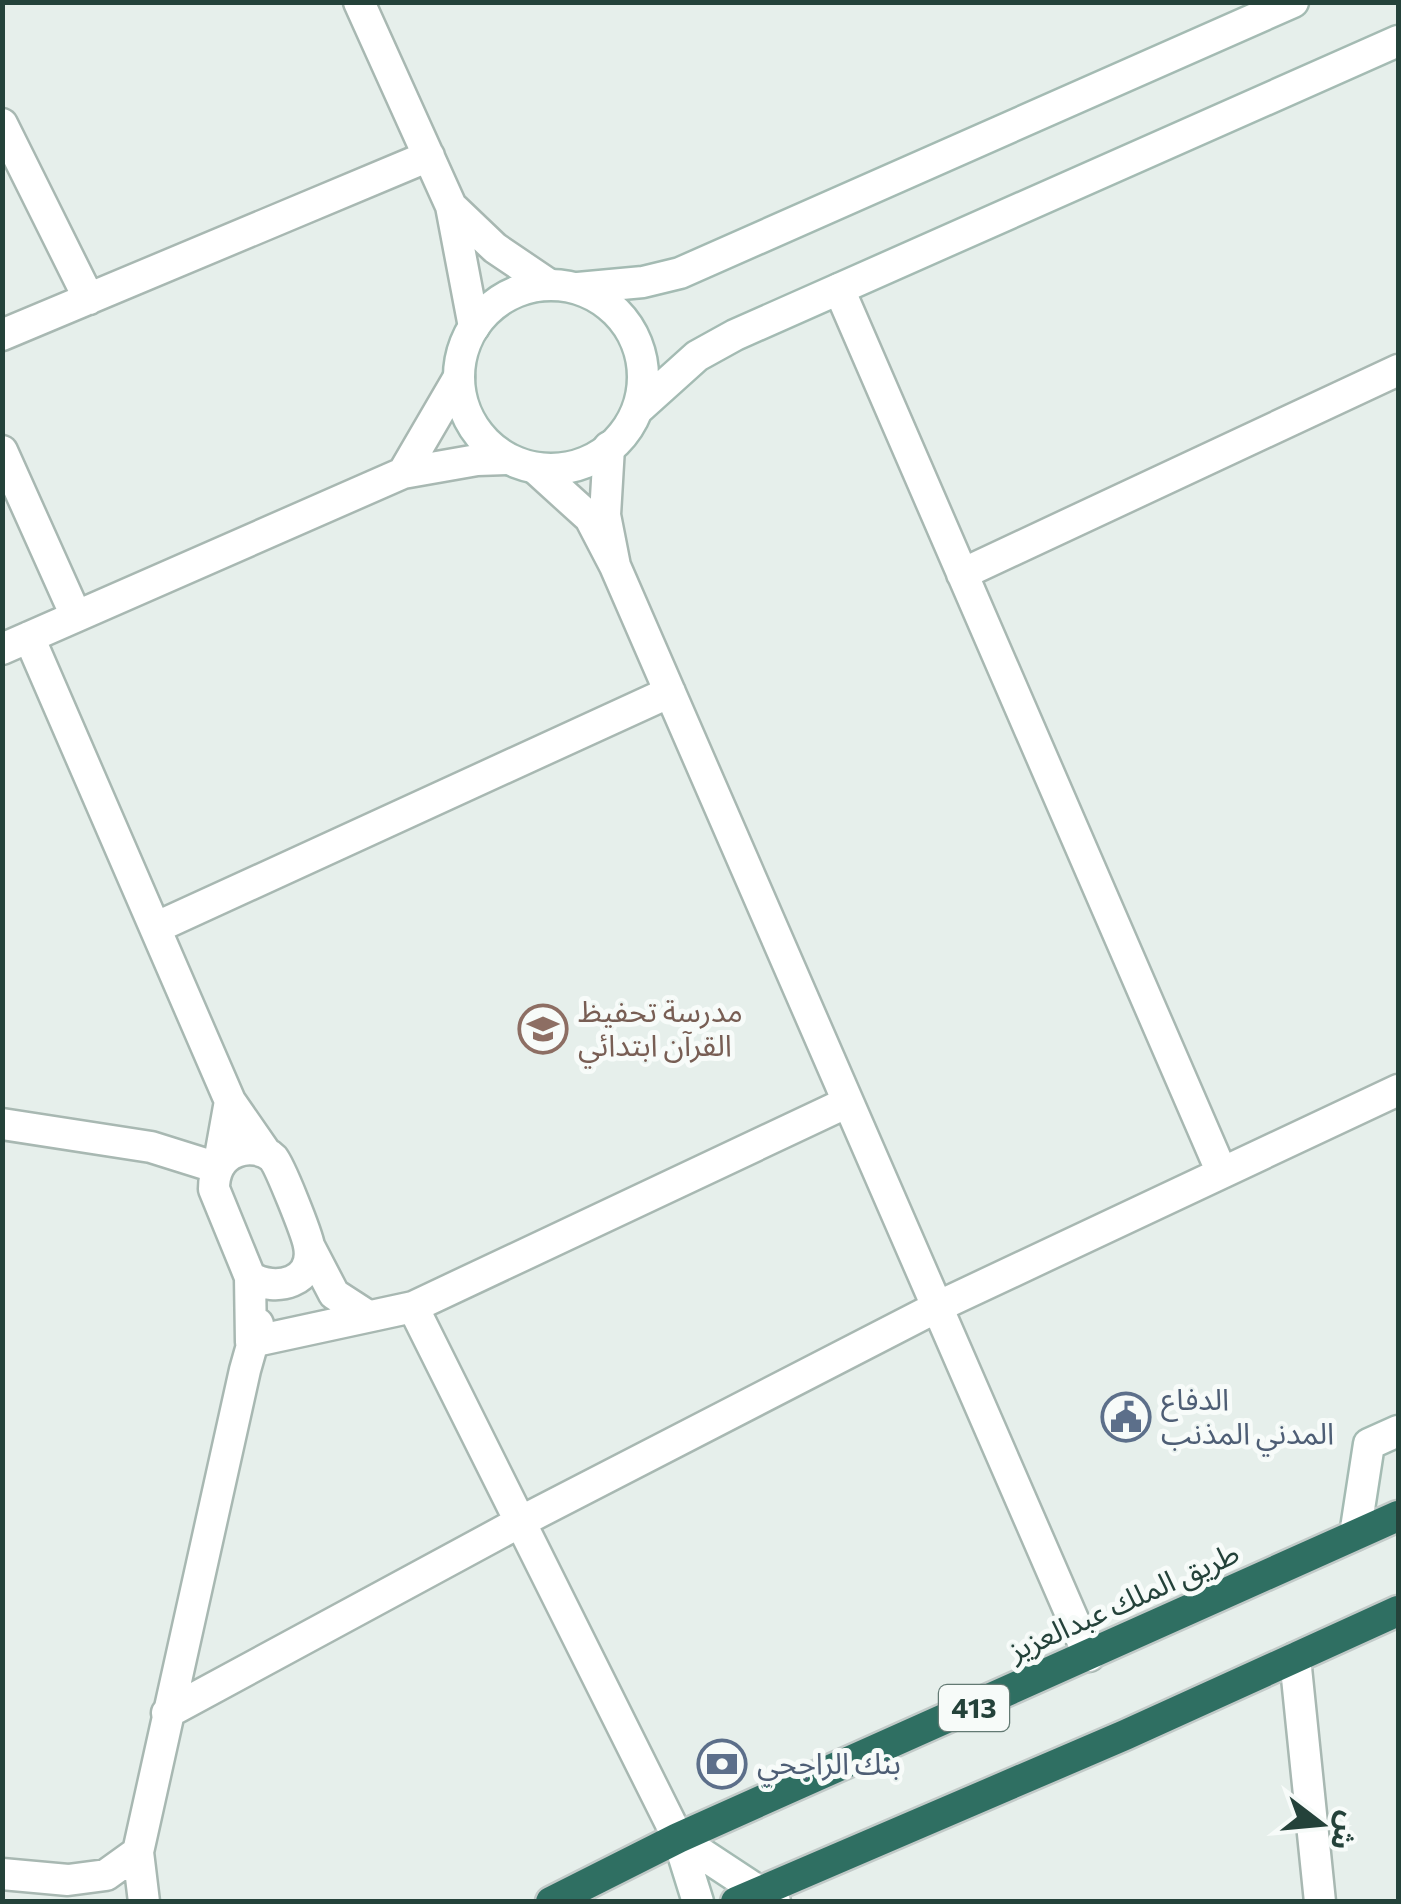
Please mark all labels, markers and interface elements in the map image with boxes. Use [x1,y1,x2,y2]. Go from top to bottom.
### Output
place label: مدرسة تحفيظ القرآن ابتدائي [578,991,743,1069]
school or university icon: مدرسة تحفيظ القرآن ابتدائي [517,1003,569,1055]
place label: الدفاع المدني المذنب [1161,1379,1334,1457]
public building icon: الدفاع المدني المذنب [1100,1391,1152,1443]
street label: طريق الملك عبدالعزيز [1001,1532,1245,1669]
road number: 413 [939,1685,1009,1731]
bank icon: بنك الراجحي [696,1738,748,1790]
place label: بنك الراجحي [757,1743,901,1787]
north arrow [1271,1774,1371,1874]
text: ش [1324,1808,1368,1854]

